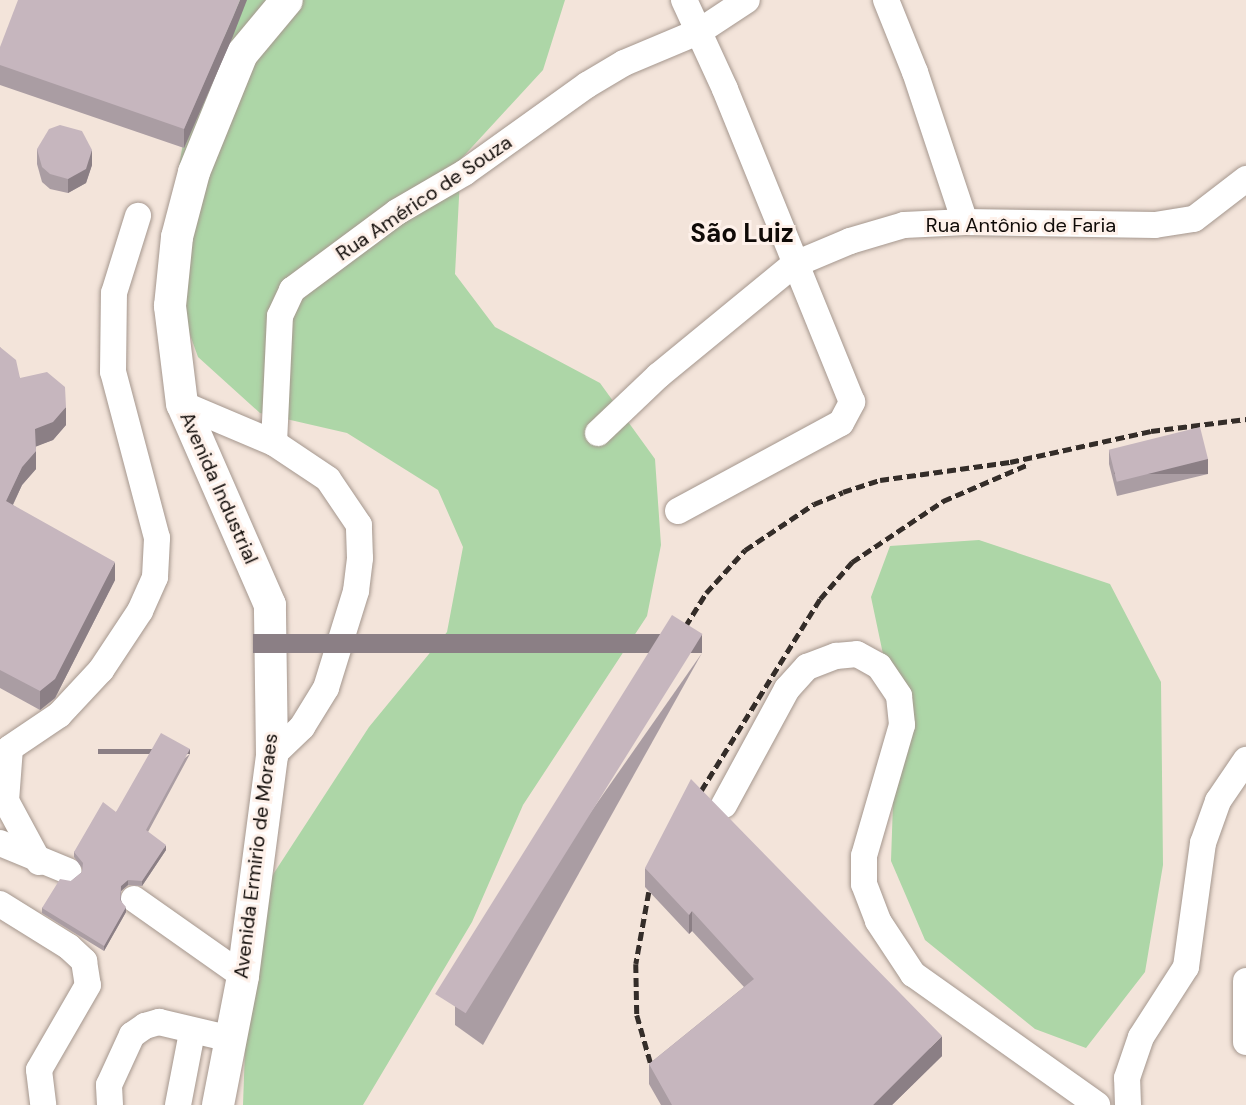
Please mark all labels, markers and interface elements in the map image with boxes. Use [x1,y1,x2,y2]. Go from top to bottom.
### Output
street label: Rua Américo de Souza [331,130,517,266]
street label: Rua Antônio de Faria [926,213,1116,237]
district label: São Luiz [690,218,794,250]
street label: Avenida Industrial [175,408,263,568]
street label: Avenida Ermirio de Moraes [229,732,283,980]

